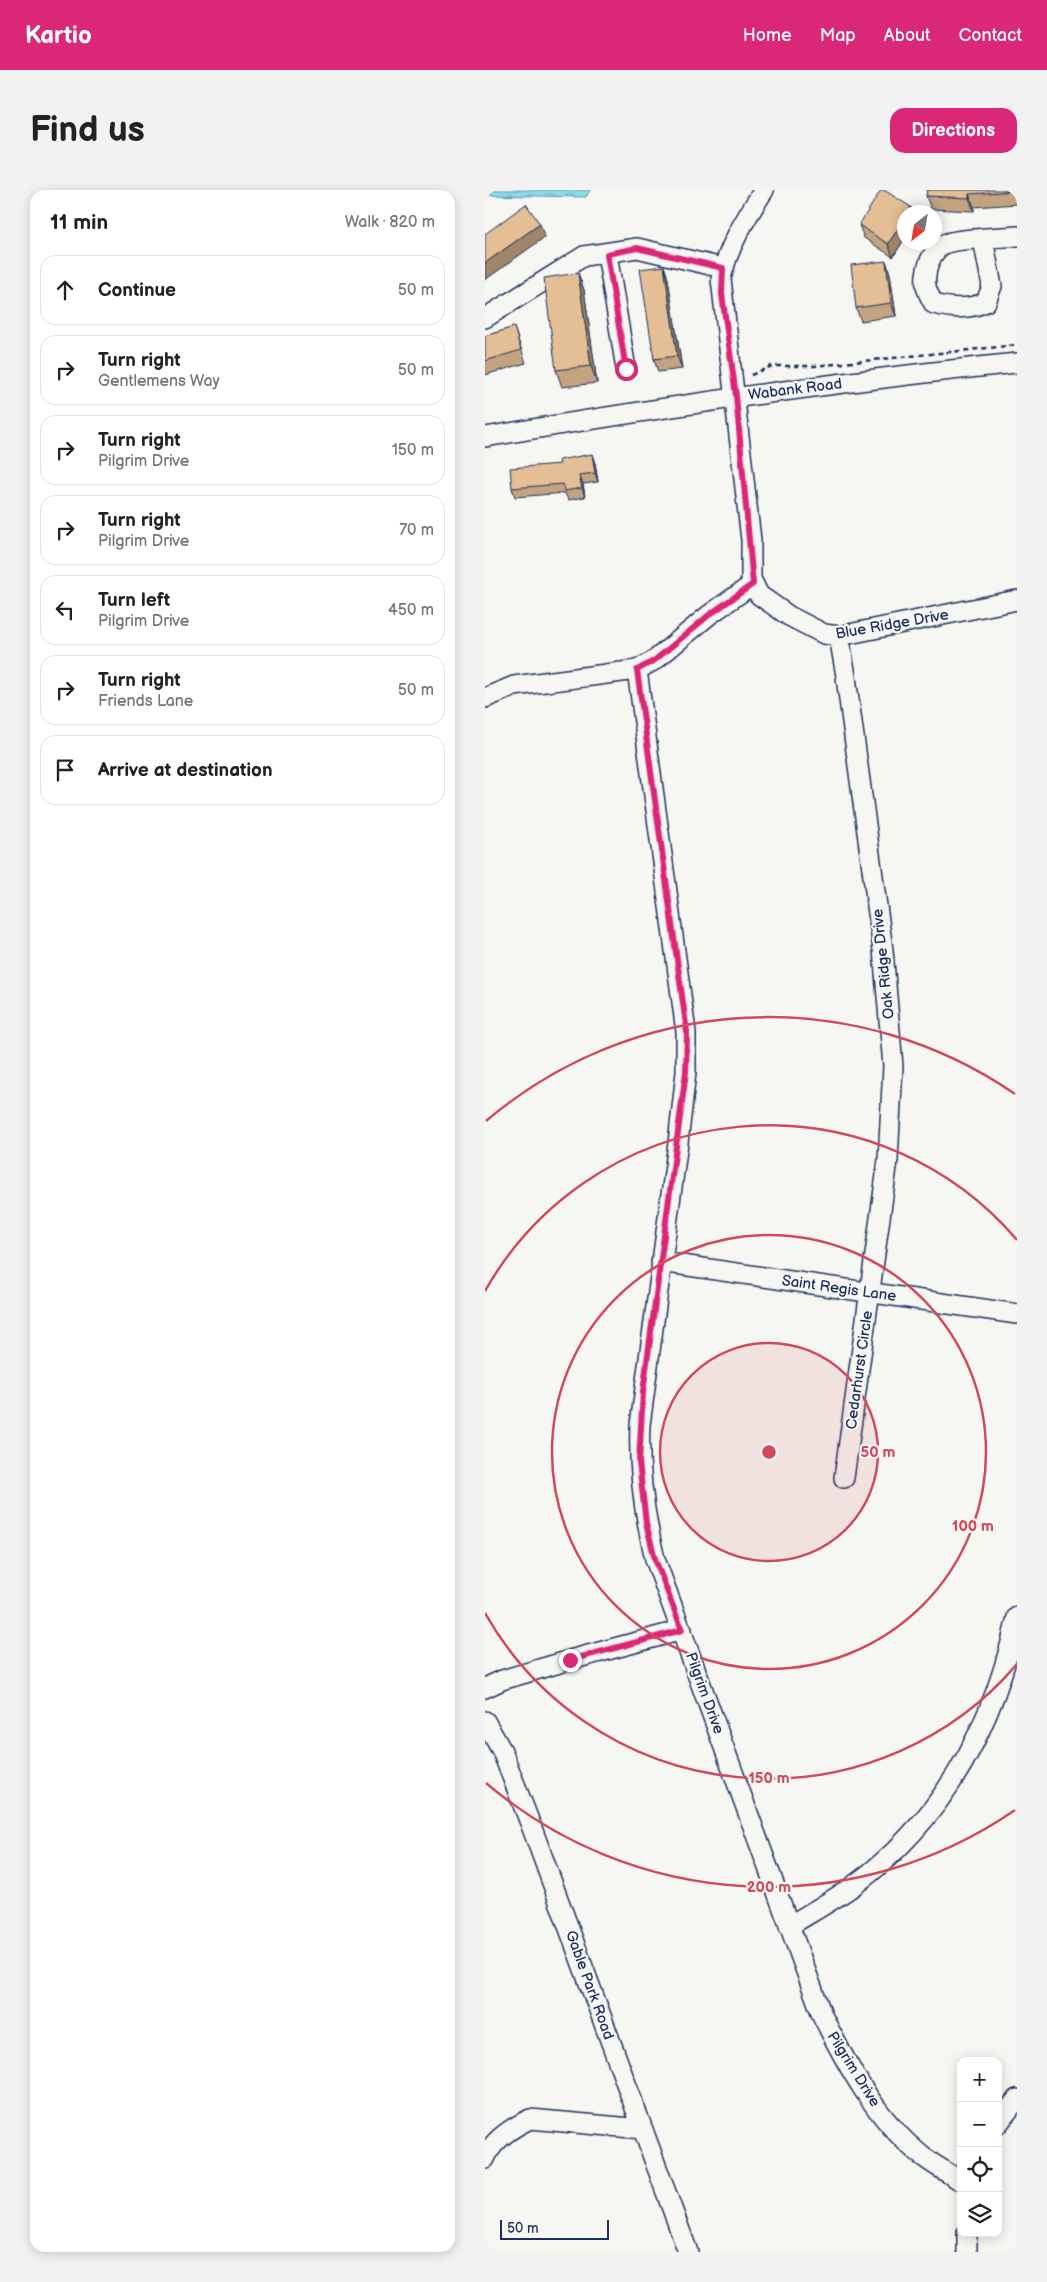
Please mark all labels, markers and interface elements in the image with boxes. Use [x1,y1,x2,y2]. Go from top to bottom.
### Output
text: Kartio [25,21,92,50]
text: Home [743,25,792,46]
text: Map [820,25,856,46]
text: About [884,25,931,46]
text: Contact [959,25,1022,46]
button: Directions [890,108,1017,153]
text: Find us [30,109,145,152]
north arrow [897,205,942,250]
text: 11 min [50,210,108,235]
text: Walk · 820 m [345,213,435,232]
icon: ahead [51,276,79,304]
text: Continue [98,279,176,302]
text: 50 m [398,281,434,300]
text: Turn right [98,349,181,372]
icon: right [51,356,79,384]
route start [615,358,638,381]
text: 50 m [398,361,434,380]
text: Gentlemens Way [98,372,220,391]
street label: Wabank Road [747,374,843,405]
text: Turn right [98,429,181,452]
icon: right [51,436,79,464]
text: 150 m [392,441,434,460]
text: Pilgrim Drive [98,452,189,471]
text: Turn right [98,509,181,532]
icon: right [51,516,79,544]
text: 70 m [399,521,434,540]
text: Pilgrim Drive [98,532,189,551]
text: Turn left [98,589,170,612]
icon: left [51,596,79,624]
text: 450 m [388,601,434,620]
street label: Blue Ridge Drive [834,605,950,644]
text: Pilgrim Drive [98,612,189,631]
text: Turn right [98,669,181,692]
icon: right [51,676,79,704]
text: 50 m [398,681,434,700]
text: Friends Lane [98,692,193,711]
icon: arrive [51,756,79,784]
text: Arrive at destination [98,759,273,782]
street label: Oak Ridge Drive [868,908,899,1020]
street label: Saint Regis Lane [780,1271,897,1306]
street label: Cedarhurst Circle [842,1309,877,1431]
centre of rings [760,1443,778,1461]
text: 50 m [861,1443,896,1462]
text: 100 m [952,1517,994,1536]
route end [559,1649,582,1672]
street label: Pilgrim Drive [681,1650,728,1737]
text: 150 m [748,1769,790,1788]
text: 200 m [747,1878,791,1897]
street label: Gable Park Road [561,1928,618,2042]
street label: Pilgrim Drive [823,2028,884,2111]
map controls [957,2057,1002,2237]
button: + [957,2057,1002,2102]
button: − [957,2102,1002,2147]
button: locate [957,2147,1002,2192]
button: layers [957,2192,1002,2237]
scale bar [500,2217,609,2240]
text: 50 m [507,2220,539,2237]

